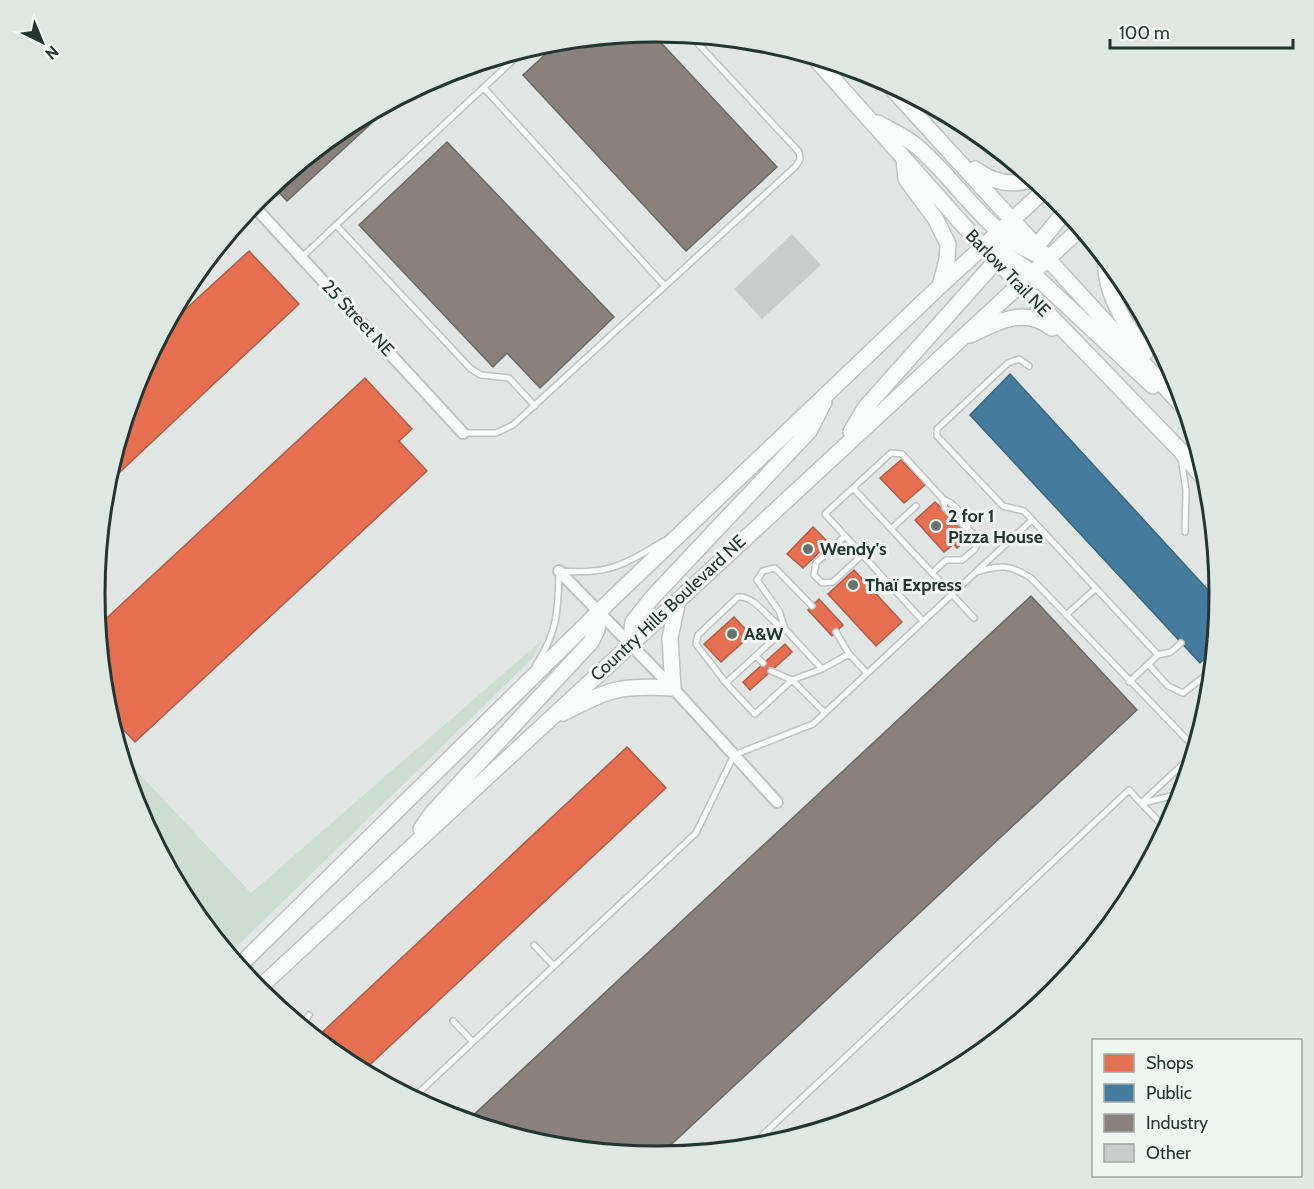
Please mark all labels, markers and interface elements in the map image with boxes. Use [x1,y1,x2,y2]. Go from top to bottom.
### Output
north arrow [12,12,72,72]
scale bar [1110,12,1293,50]
text: 100 m [1119,22,1170,44]
text: N [41,42,63,63]
street label: Barlow Trail NE [961,225,1055,321]
street label: 25 Street NE [317,275,399,361]
place label: 2 for 1 Pizza House [948,505,1043,548]
marker: 2 for 1 Pizza House [929,519,943,533]
street label: Country Hills Boulevard NE [586,530,750,686]
place label: Wendy's [820,538,887,560]
marker: Wendy's [801,542,815,556]
place label: Thaï Express [865,574,962,596]
marker: Thaï Express [846,578,860,592]
place label: A&W [744,623,784,645]
marker: A&W [725,627,739,641]
legend [1092,1039,1302,1177]
text: Shops [1146,1052,1194,1074]
text: Public [1146,1082,1192,1104]
text: Industry [1146,1112,1208,1134]
text: Other [1146,1142,1191,1164]

